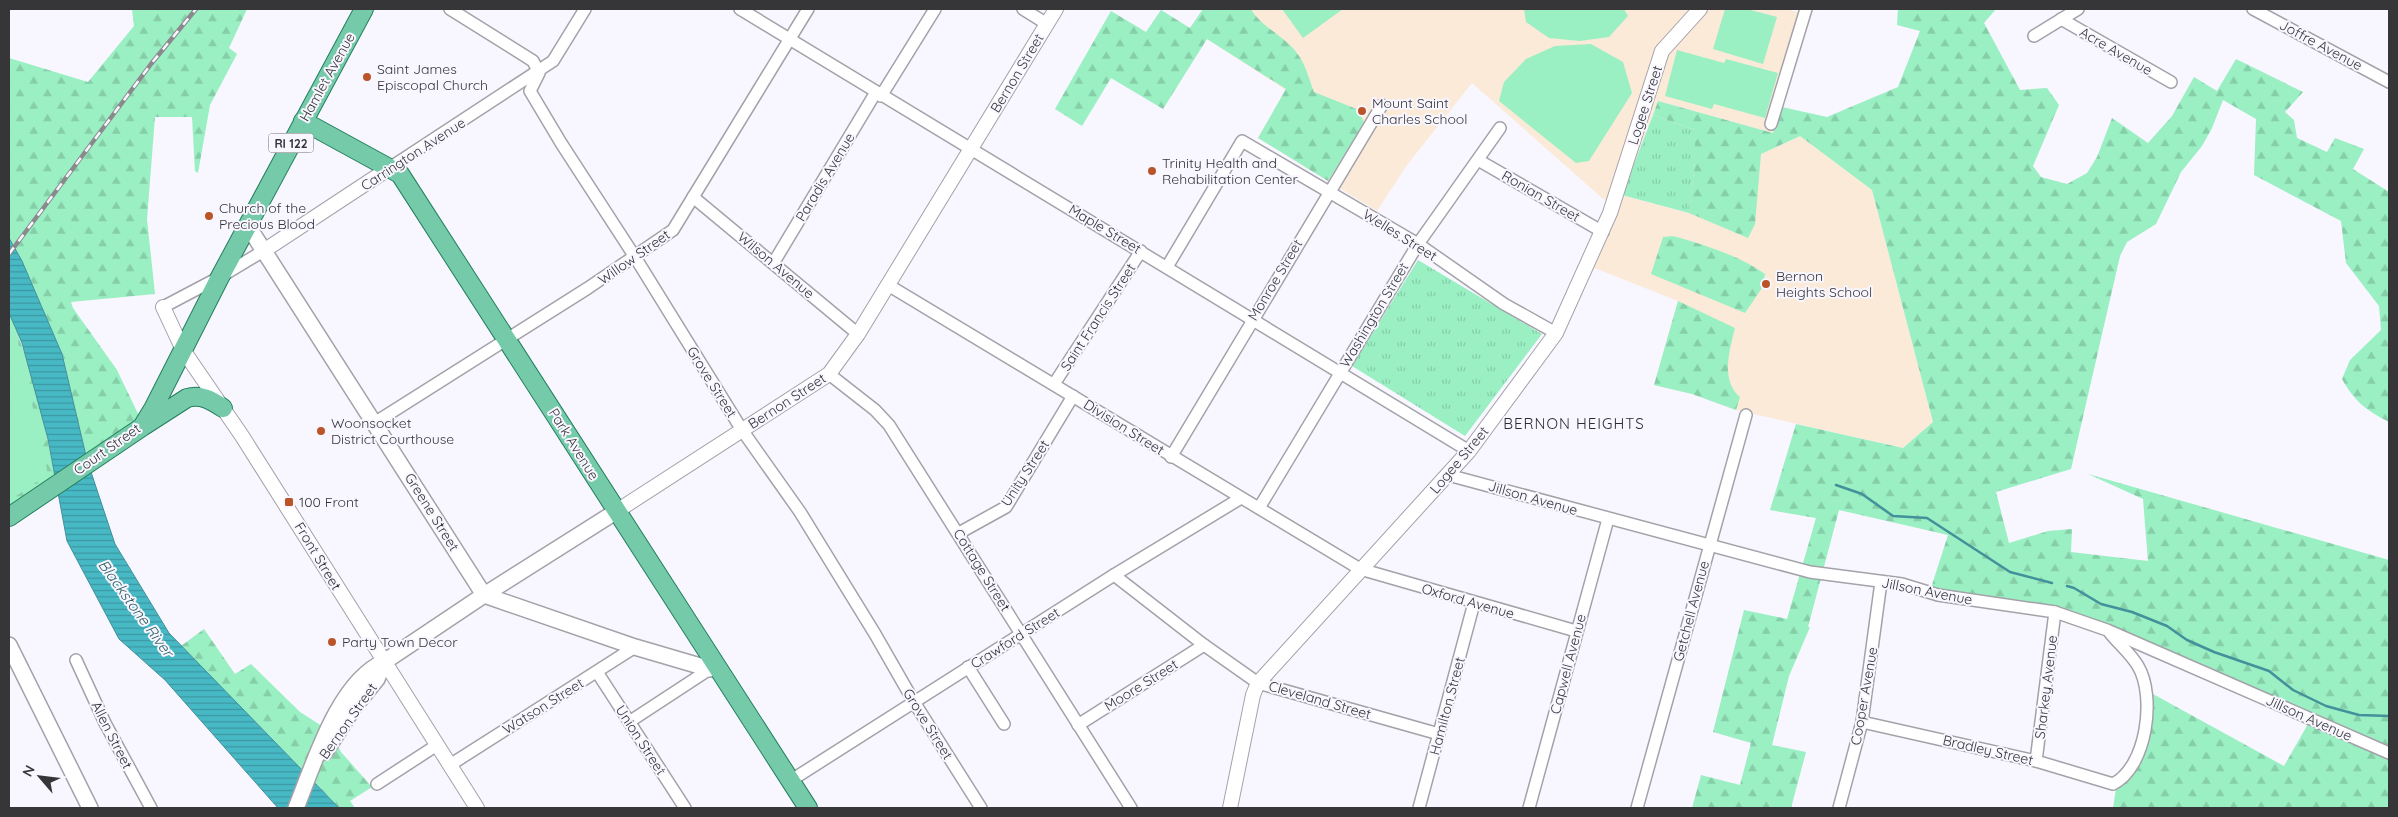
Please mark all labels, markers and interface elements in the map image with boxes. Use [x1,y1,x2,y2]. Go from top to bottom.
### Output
street label: Joffre Avenue [2276,16,2366,74]
street label: Acre Avenue [2076,23,2156,79]
street label: Hamlet Avenue [295,29,359,125]
street label: Bernon Street [986,30,1048,116]
place label: Saint James Episcopal Church [377,60,488,94]
street label: Logee Street [1624,63,1666,147]
marker: Saint James Episcopal Church [361,71,373,83]
place label: Mount Saint Charles School [1372,94,1468,128]
marker: Mount Saint Charles School [1356,105,1368,117]
street label: Carrington Avenue [357,113,469,195]
street label: Paradis Avenue [791,129,859,225]
road number: RI 122 [268,134,314,152]
place label: Trinity Health and Rehabilitation Center [1162,154,1298,188]
marker: Trinity Health and Rehabilitation Center [1146,165,1158,177]
street label: Ronian Street [1499,166,1584,226]
place label: Church of the Precious Blood [219,199,315,233]
street label: Maple Street [1065,200,1145,258]
street label: Welles Street [1360,205,1441,265]
marker: Church of the Precious Blood [203,210,215,222]
street label: Willow Street [594,225,674,288]
street label: Wilson Avenue [734,228,818,302]
street label: Monroe Street [1244,236,1306,324]
street label: Washington Street [1335,259,1413,371]
street label: Saint Francis Street [1057,260,1140,374]
place label: Bernon Heights School [1776,267,1872,301]
marker: Bernon Heights School [1760,278,1772,290]
street label: Grove Street [683,343,741,421]
street label: Bernon Street [745,369,829,433]
street label: Division Street [1080,395,1168,459]
street label: Park Avenue [545,405,603,483]
place label: Woonsocket District Courthouse [331,414,454,448]
district label: BERNON HEIGHTS [1503,414,1645,433]
street label: Court Street [70,419,144,479]
street label: Logee Street [1426,423,1492,497]
marker: Woonsocket District Courthouse [315,425,327,437]
street label: Unity Street [997,436,1053,510]
street label: Greene Street [401,470,463,555]
street label: Jillson Avenue [1486,477,1580,519]
place label: 100 Front [299,493,359,511]
marker: 100 Front [283,496,295,508]
street label: Front Street [291,519,345,594]
street label: Cottage Street [949,525,1015,615]
water label: Blackstone River [94,556,179,662]
street label: Getchell Avenue [1669,559,1713,663]
street label: Jillson Avenue [1880,573,1974,609]
street label: Oxford Avenue [1420,579,1517,623]
street label: Crawford Street [967,603,1063,673]
street label: Capwell Avenue [1546,612,1590,716]
place label: Party Town Decor [342,633,458,651]
street label: Sharkey Avenue [2031,634,2061,740]
marker: Party Town Decor [326,636,338,648]
street label: Cooper Avenue [1846,645,1882,747]
street label: Moore Street [1101,655,1181,715]
street label: Hamilton Street [1425,655,1469,757]
street label: Watson Street [499,674,587,738]
street label: Cleveland Street [1267,677,1374,723]
street label: Bernon Street [315,679,381,763]
street label: Grove Street [899,685,957,763]
street label: Jillson Avenue [2263,691,2355,745]
street label: Allen Street [87,698,137,772]
street label: Union Street [612,702,670,779]
street label: Bradley Street [1941,731,2035,769]
north arrow [15,752,65,802]
text: N [18,762,39,780]

